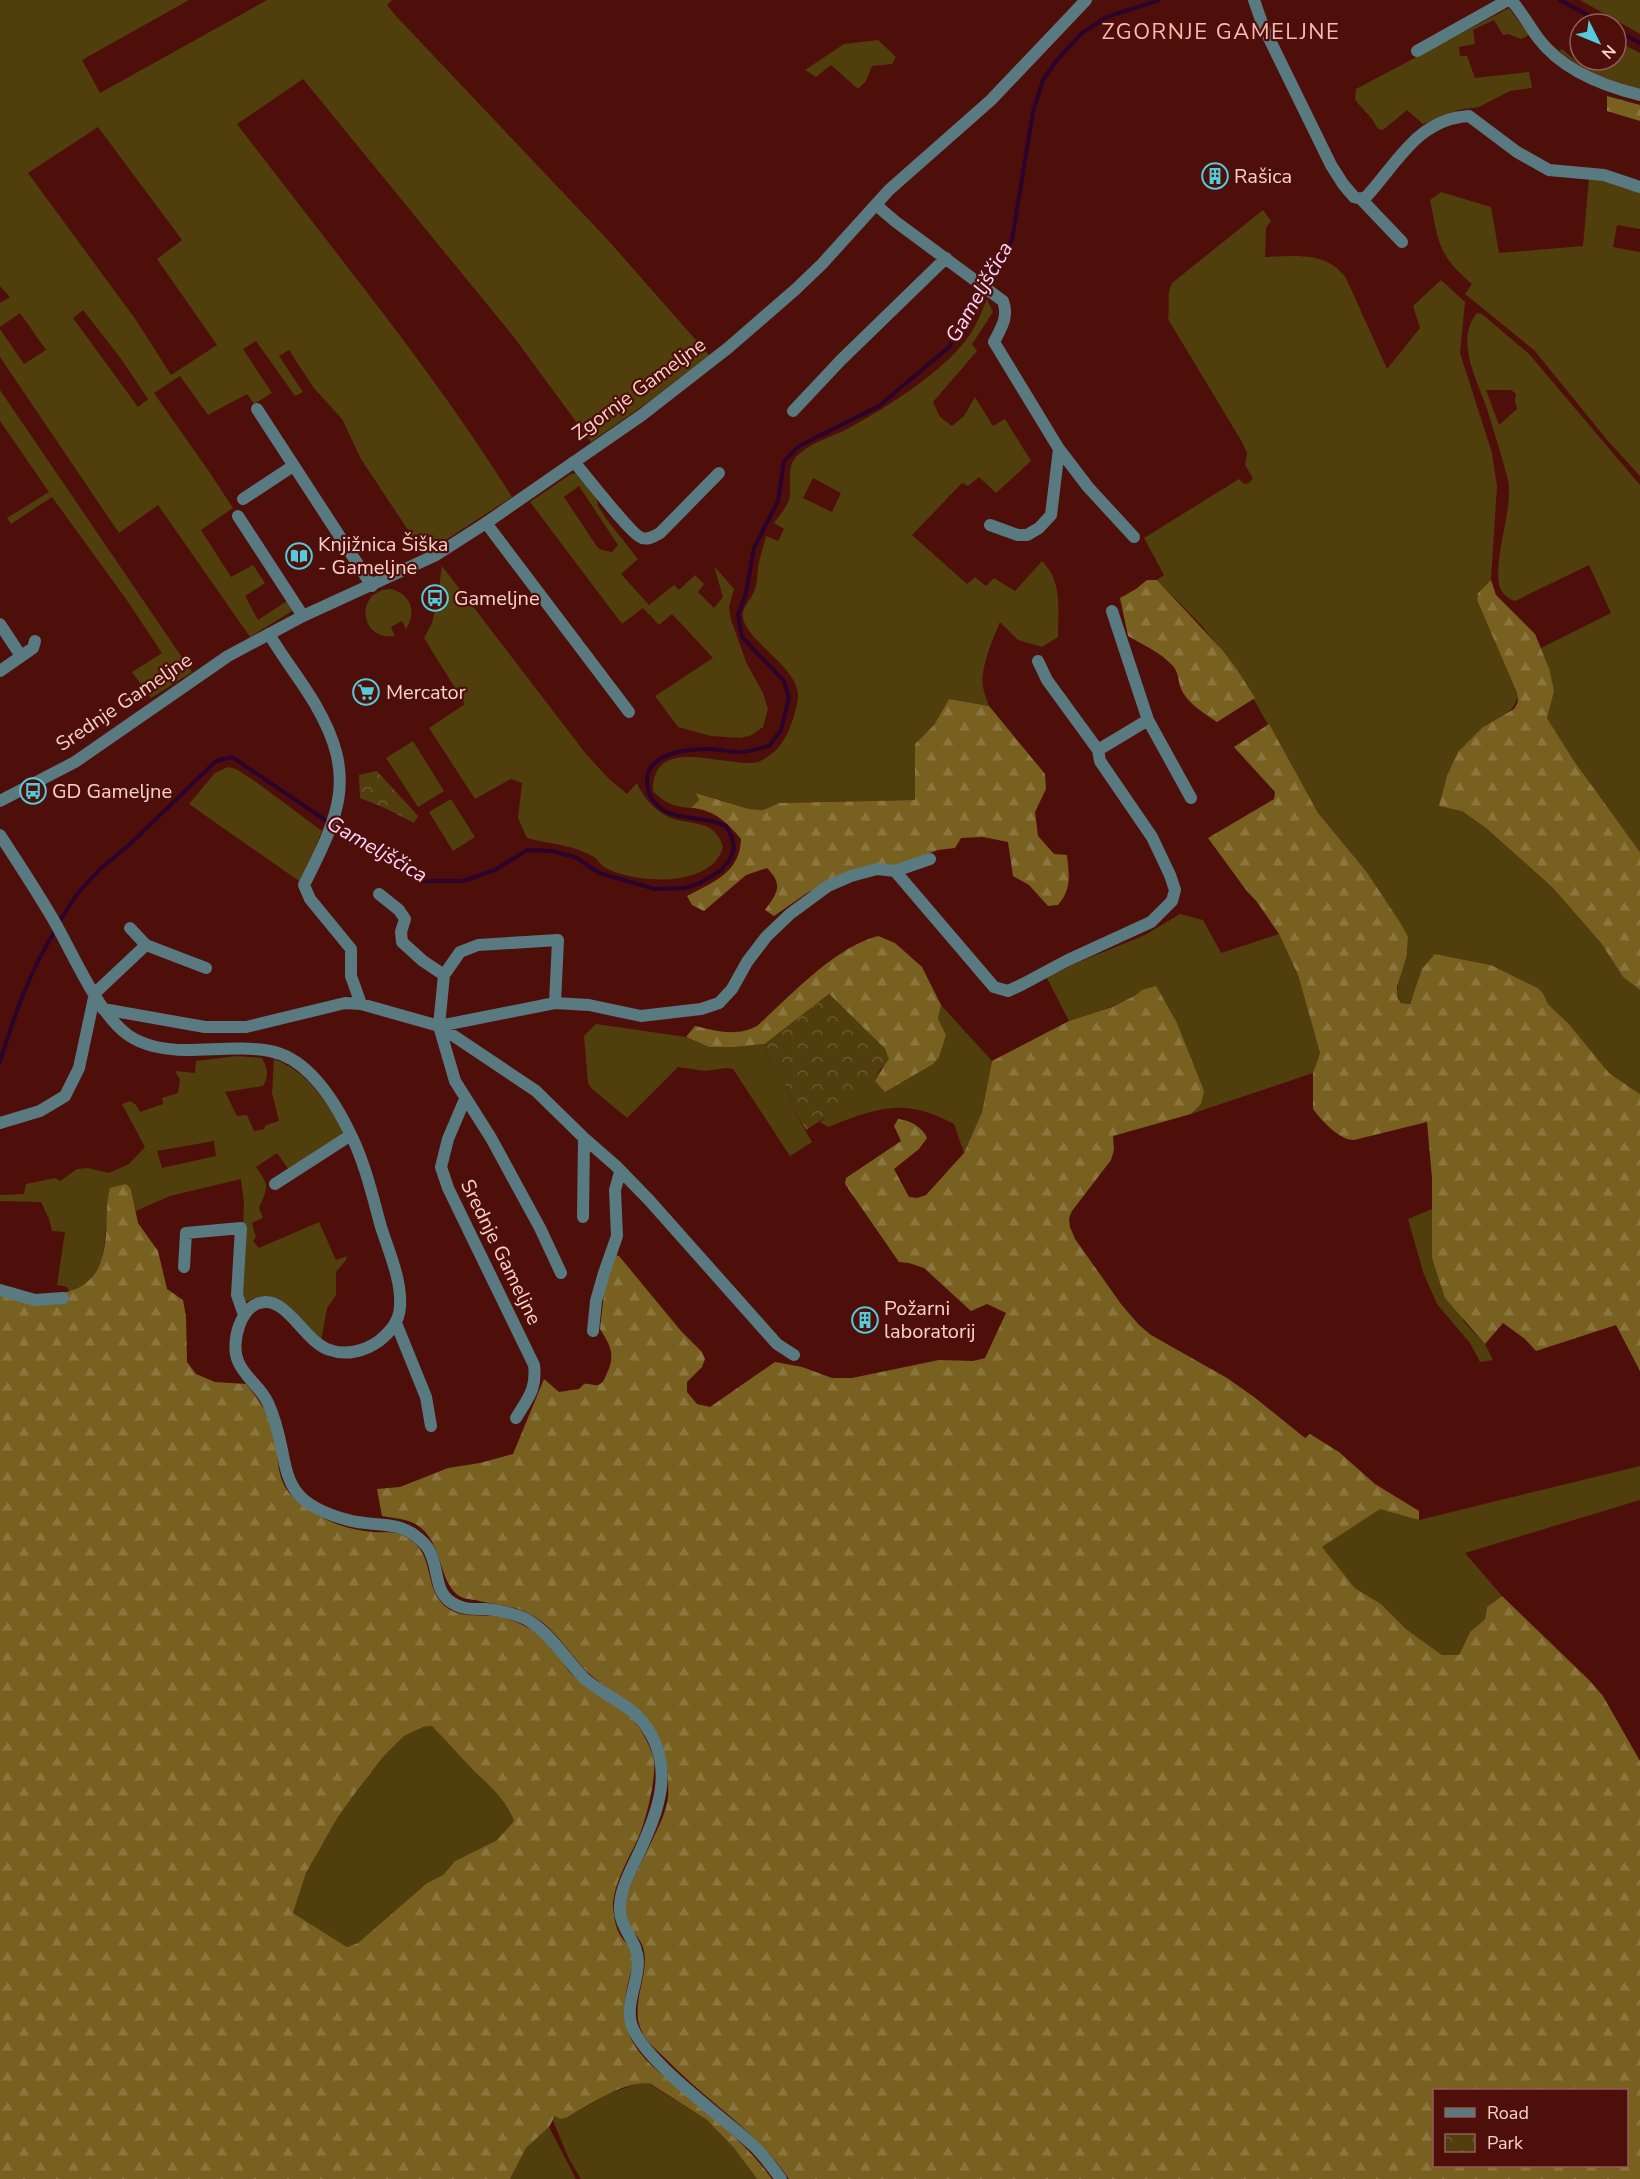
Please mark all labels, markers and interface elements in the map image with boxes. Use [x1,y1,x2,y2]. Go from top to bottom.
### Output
north arrow [1568,12,1628,72]
district label: ZGORNJE GAMELJNE [1102,17,1340,47]
text: N [1596,40,1620,63]
building icon: Rašica [1200,161,1230,191]
place label: Rašica [1234,163,1292,190]
water label: Gameljščica [939,236,1019,348]
street label: Zgornje Gameljne [567,331,711,447]
place label: Knjižnica Šiška - Gameljne [318,531,448,581]
library icon: Knjižnica Šiška - Gameljne [284,541,314,571]
bus stop icon: Gameljne [420,583,450,613]
place label: Gameljne [454,585,540,612]
street label: Srednje Gameljne [51,646,197,758]
supermarket icon: Mercator [351,677,381,707]
place label: Mercator [386,679,466,706]
bus stop icon: GD Gameljne [18,776,48,806]
place label: GD Gameljne [52,778,172,805]
water label: Gameljščica [321,809,433,889]
street label: Srednje Gameljne [454,1175,548,1329]
place label: Požarni laboratorij [884,1295,976,1345]
building icon: Požarni laboratorij [850,1305,880,1335]
legend [1433,2089,1628,2167]
text: Road [1487,2101,1529,2125]
text: Park [1487,2131,1524,2155]

